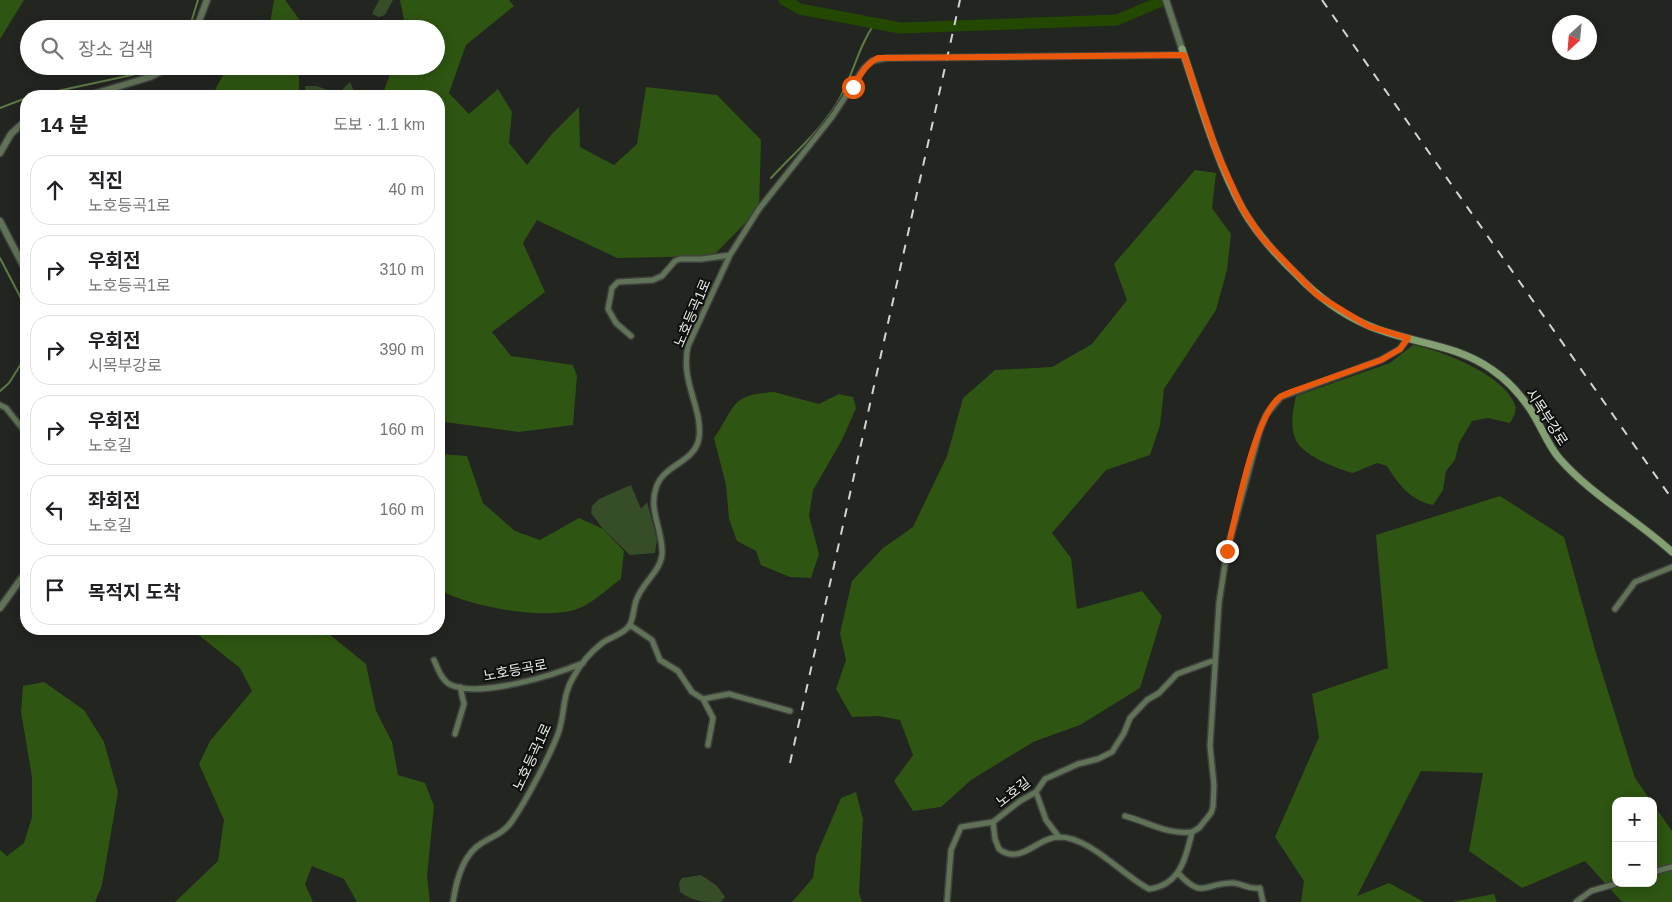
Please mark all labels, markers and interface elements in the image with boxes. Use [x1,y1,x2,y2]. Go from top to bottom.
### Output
north arrow [1552,15,1597,60]
search box [20,20,445,75]
icon: search [38,34,66,62]
text: 장소 검색 [78,39,153,60]
route start [842,76,865,99]
text: 14 분 [40,113,89,136]
text: 도보 · 1.1 km [333,116,425,133]
text: 직진 [88,170,123,191]
icon: ahead [41,176,69,204]
text: 40 m [388,181,424,198]
text: 노호등곡1로 [88,197,171,214]
text: 우회전 [88,250,140,271]
icon: right [41,256,69,284]
text: 310 m [380,261,424,278]
text: 노호등곡1로 [88,277,171,294]
street label: 노호등곡1로 [671,277,714,349]
text: 우회전 [88,330,140,351]
icon: right [41,336,69,364]
text: 390 m [380,341,424,358]
text: 시목부강로 [88,357,162,374]
street label: 시목부강로 [1523,386,1571,448]
text: 우회전 [88,410,140,431]
icon: right [41,416,69,444]
text: 160 m [380,421,424,438]
text: 노호길 [88,437,132,454]
text: 좌회전 [88,490,140,511]
icon: left [41,496,69,524]
text: 160 m [380,501,424,518]
text: 노호길 [88,517,132,534]
route end [1216,540,1239,563]
icon: arrive [41,576,69,604]
text: 목적지 도착 [88,582,181,603]
street label: 노호등곡로 [482,656,548,684]
street label: 노호등곡1로 [509,721,555,793]
street label: 노호길 [993,774,1033,810]
map controls [1612,797,1657,887]
button: + [1612,797,1657,842]
button: − [1612,842,1657,887]

